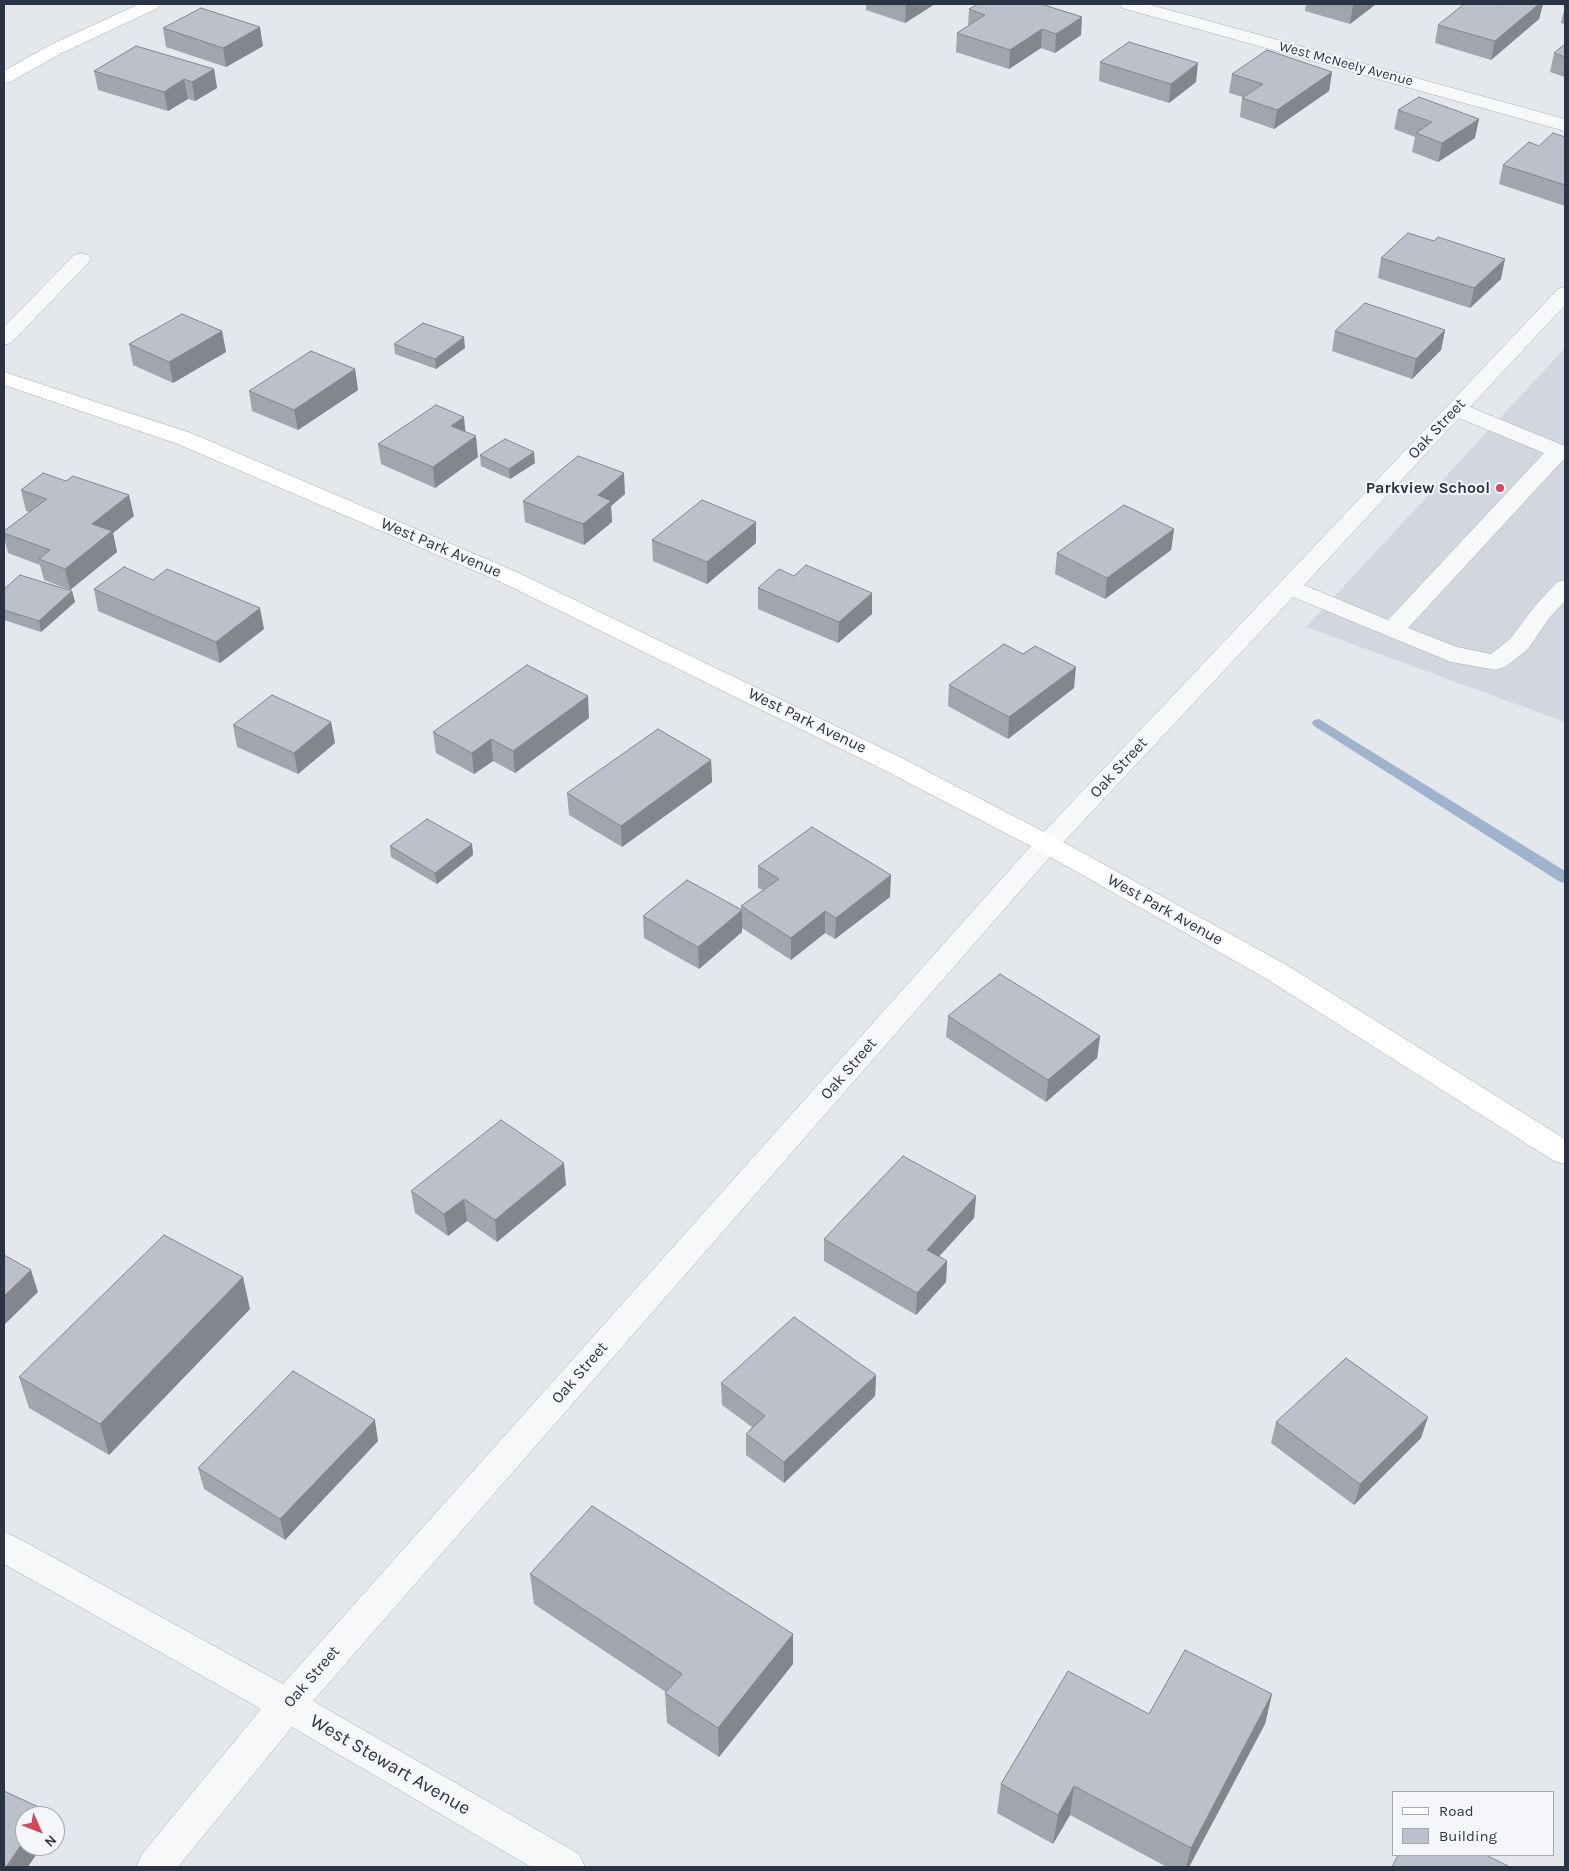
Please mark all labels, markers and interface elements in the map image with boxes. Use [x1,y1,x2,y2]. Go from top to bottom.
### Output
street label: West McNeely Avenue [1277,38,1415,90]
street label: Oak Street [1404,395,1470,463]
place label: Parkview School [1366,478,1490,498]
marker: Parkview School [1494,482,1506,494]
street label: West Park Avenue [378,514,504,582]
street label: West Park Avenue [745,684,869,758]
street label: Oak Street [1086,734,1152,802]
street label: West Park Avenue [1104,870,1226,950]
street label: Oak Street [817,1034,881,1104]
street label: Oak Street [548,1338,612,1408]
street label: Oak Street [280,1642,344,1712]
street label: West Stewart Avenue [306,1710,474,1820]
legend [1392,1791,1554,1856]
text: Road [1439,1802,1474,1820]
north arrow [15,1806,65,1856]
text: Building [1439,1827,1497,1845]
text: N [41,1832,60,1851]

